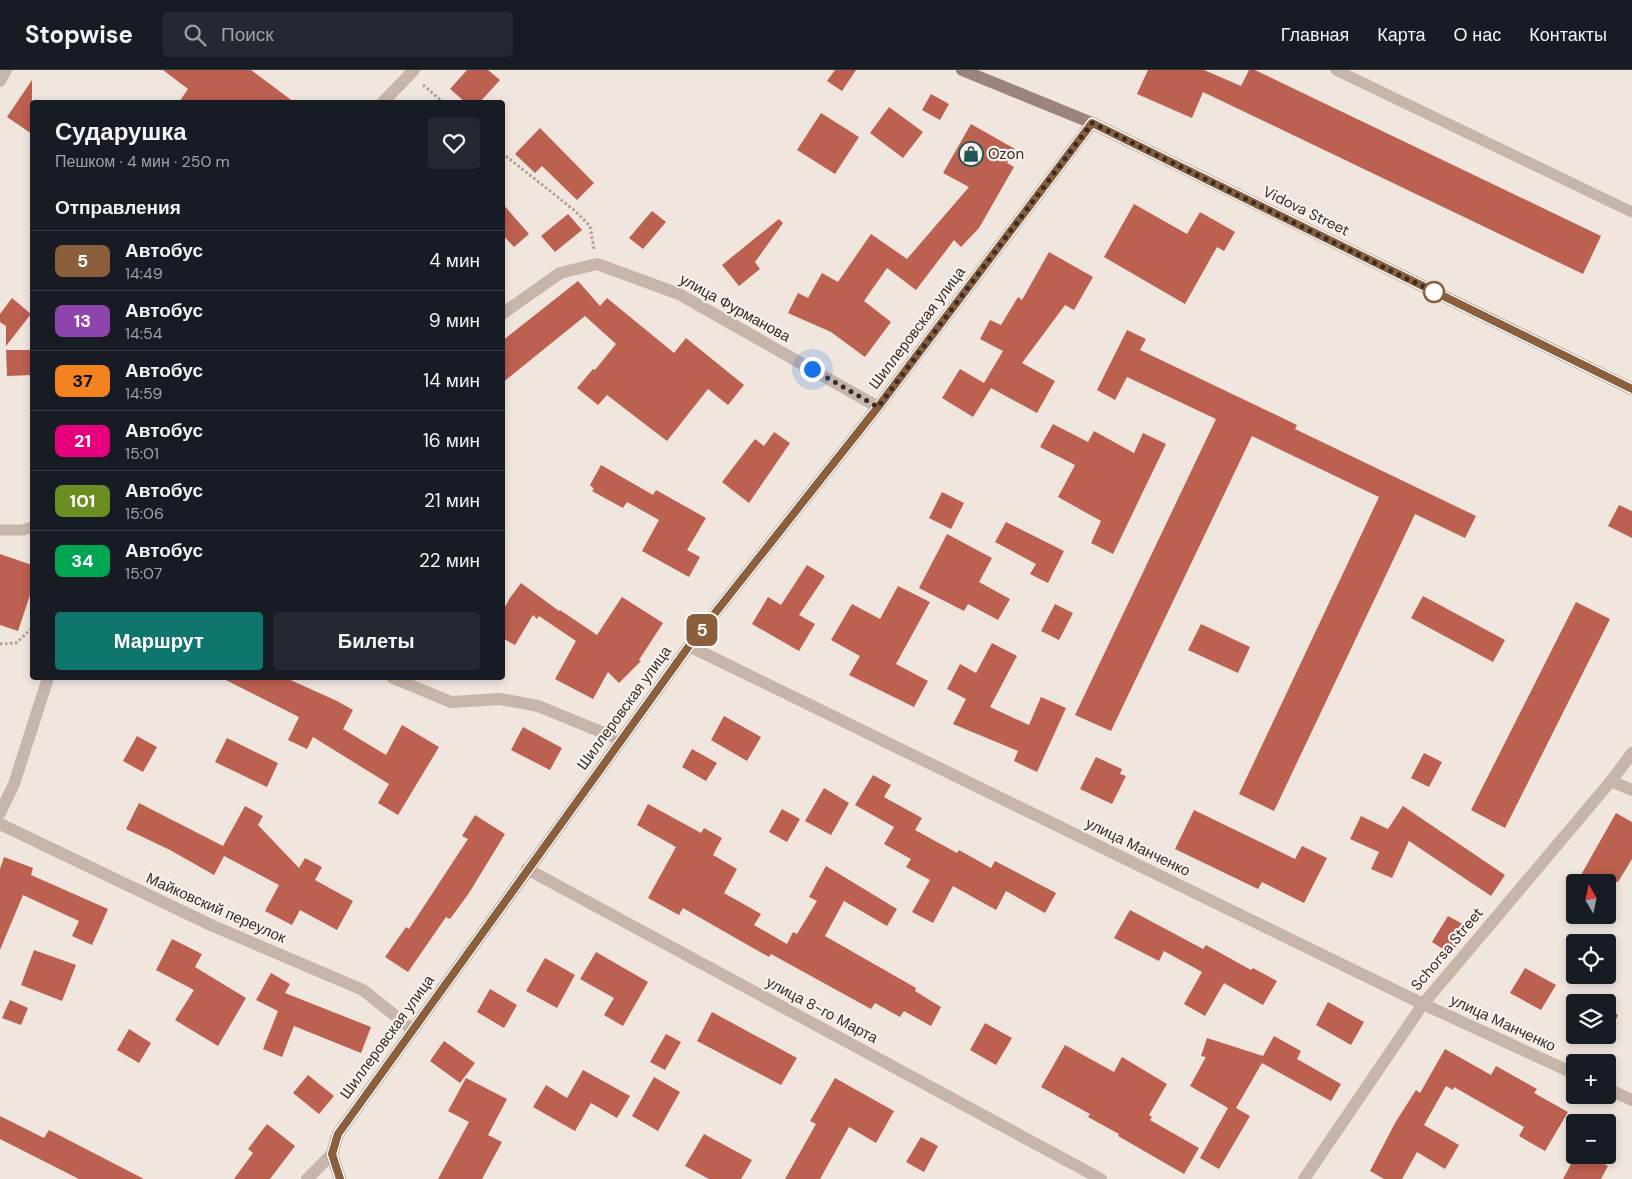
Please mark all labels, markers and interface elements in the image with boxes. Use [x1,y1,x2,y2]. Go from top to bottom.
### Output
search box [163,12,513,57]
text: Stopwise [25,19,133,50]
icon: search [181,21,209,49]
text: Поиск [221,22,274,47]
text: Главная [1281,23,1349,47]
text: Карта [1377,23,1426,47]
text: О нас [1454,23,1501,47]
text: Контакты [1529,23,1607,47]
text: Сударушка [55,116,187,147]
button: heart [428,117,480,169]
shop icon: Ozon [958,141,984,167]
place label: Ozon [988,144,1024,164]
text: Пешком · 4 мин · 250 m [55,151,230,172]
street label: Vidova Street [1259,181,1353,241]
text: Отправления [55,195,181,220]
text: Автобус [125,238,203,263]
text: 4 мин [429,248,480,273]
text: 5 [77,249,88,273]
street label: Шиллеровская улица [864,262,970,393]
text: 14:49 [125,263,163,284]
street label: улица Фурманова [676,269,795,347]
unlabelled marker [1423,281,1445,303]
text: Автобус [125,298,203,323]
text: 9 мин [429,308,480,333]
text: 13 [74,309,91,333]
text: 14:54 [125,323,162,344]
your location [800,357,825,382]
text: Автобус [125,358,203,383]
text: 14 мин [423,368,480,393]
text: 37 [72,369,93,393]
text: 14:59 [125,383,162,404]
text: Автобус [125,418,203,443]
text: 16 мин [423,428,480,453]
text: 21 [74,429,91,453]
text: 15:01 [125,443,159,464]
text: Автобус [125,478,203,503]
text: 21 мин [424,488,480,513]
text: 101 [70,489,95,513]
text: 15:06 [125,503,164,524]
text: Автобус [125,538,203,563]
text: 22 мин [419,548,480,573]
text: 34 [71,549,94,573]
text: 15:07 [125,563,162,584]
button: Маршрут [55,612,263,670]
button: Билеты [273,612,480,670]
line badge: 5 [686,614,718,646]
text: 5 [696,618,708,642]
street label: Шиллеровская улица [572,642,676,774]
street label: улица Манченко [1082,813,1194,881]
street label: Майковский переулок [143,868,289,948]
north arrow [1566,874,1616,924]
map controls [1566,874,1616,1164]
street label: Schorsa Street [1406,903,1488,995]
button: locate [1566,934,1616,984]
street label: Шиллеровская улица [335,971,439,1103]
street label: улица 8-го Марта [763,972,882,1048]
street label: улица Манченко [1447,990,1559,1056]
button: layers [1566,994,1616,1044]
button: + [1566,1054,1616,1104]
button: − [1566,1114,1616,1164]

